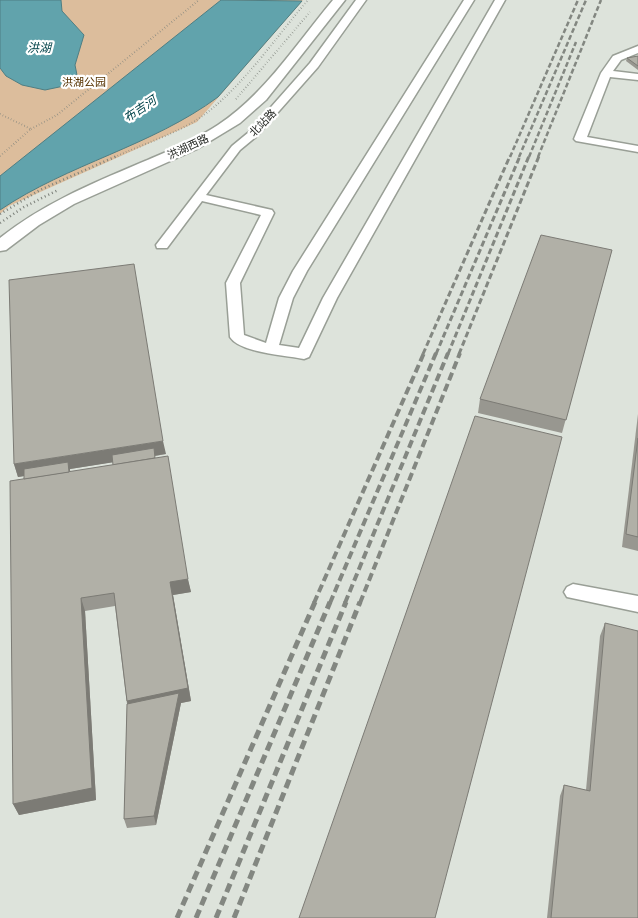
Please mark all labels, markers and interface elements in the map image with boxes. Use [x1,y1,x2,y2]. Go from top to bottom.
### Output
water label: 洪湖 [27,41,53,55]
park label: 洪湖公园 [62,76,106,89]
water label: 布吉河 [121,92,160,125]
street label: 北站路 [247,107,279,139]
street label: 洪湖西路 [165,132,211,162]

